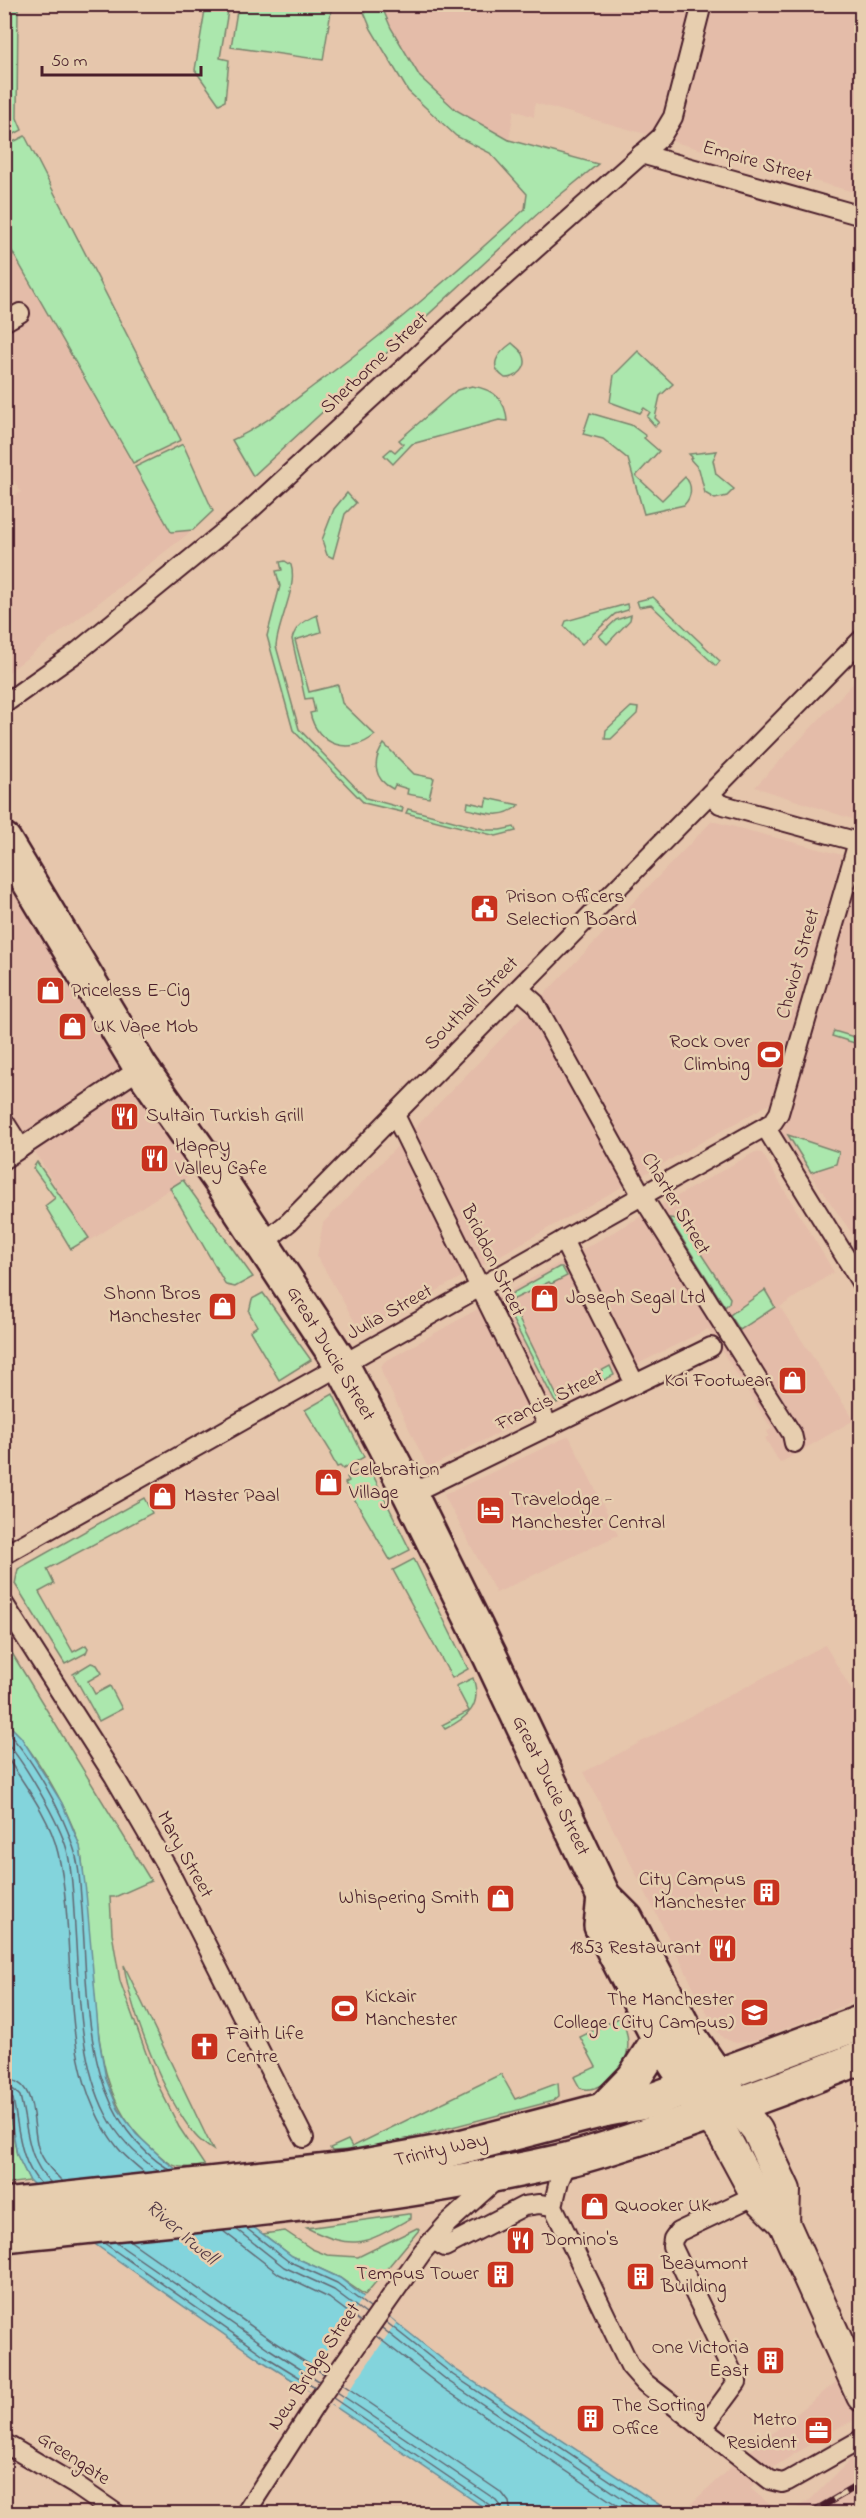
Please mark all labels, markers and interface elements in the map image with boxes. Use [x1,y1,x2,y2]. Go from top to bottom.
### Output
scale bar [42,39,201,77]
text: 50 m [51,49,88,75]
street label: Empire Street [699,134,815,193]
street label: Sherborne Street [314,306,436,422]
place label: Prison Officers Selection Board [506,883,637,935]
public building icon: Prison Officers Selection Board [469,892,501,924]
street label: Cheviot Street [769,905,829,1022]
street label: Southall Street [418,950,526,1058]
shop icon: Priceless E-Cig [34,975,66,1007]
place label: Priceless E-Cig [71,977,190,1007]
shop icon: UK Vape Mob [56,1011,88,1043]
place label: UK Vape Mob [93,1013,198,1042]
place label: Rock Over Climbing [669,1028,751,1081]
sports icon: Rock Over Climbing [755,1038,787,1070]
restaurant icon: Sultain Turkish Grill [109,1100,141,1132]
place label: Sultain Turkish Grill [146,1102,304,1131]
place label: Happy Valley Cafe [174,1132,267,1184]
restaurant icon: Happy Valley Cafe [138,1142,170,1174]
street label: Charter Street [633,1147,717,1261]
street label: Briddon Street [452,1199,532,1322]
street label: Julia Street [342,1277,439,1349]
place label: Shonn Bros Manchester [103,1280,202,1332]
street label: Great Ducie Street [278,1281,382,1427]
shop icon: Joseph Segal Ltd [529,1282,561,1314]
place label: Joseph Segal Ltd [566,1284,705,1314]
shop icon: Shonn Bros Manchester [206,1290,238,1322]
street label: Francis Street [490,1362,609,1440]
shop icon: Koi Footwear [776,1365,808,1397]
place label: Koi Footwear [665,1367,772,1396]
place label: Celebration Village [348,1456,440,1509]
shop icon: Celebration Village [312,1466,344,1498]
shop icon: Master Paal [147,1480,179,1512]
place label: Master Paal [184,1482,279,1511]
place label: Travelodge - Manchester Central [511,1486,665,1538]
hotel icon: Travelodge - Manchester Central [474,1495,506,1527]
street label: Great Ducie Street [503,1711,597,1861]
street label: Mary Street [148,1806,220,1904]
place label: City Campus Manchester [639,1866,747,1918]
building icon: City Campus Manchester [751,1876,783,1908]
shop icon: Whispering Smith [484,1882,516,1914]
place label: Whispering Smith [339,1884,479,1914]
restaurant icon: 1853 Restaurant [706,1932,738,1964]
place label: 1853 Restaurant [570,1934,701,1963]
place label: Kickair Manchester [365,1983,458,2035]
place label: The Manchester College (City Campus) [553,1986,735,2039]
sports icon: Kickair Manchester [328,1993,360,2025]
school or university icon: The Manchester College (City Campus) [739,1996,771,2028]
place label: Faith Life Centre [225,2020,304,2072]
church icon: Faith Life Centre [189,2030,221,2062]
street label: Trinity Way [391,2126,491,2176]
shop icon: Quooker UK [578,2190,610,2222]
place label: Quooker UK [615,2192,711,2221]
water label: River Irwell [138,2193,226,2274]
restaurant icon: Domino's [505,2224,537,2256]
place label: Domino's [541,2226,619,2255]
place label: Beaumont Building [660,2250,748,2303]
building icon: Tempus Tower [484,2258,516,2290]
place label: Tempus Tower [356,2260,480,2289]
building icon: Beaumont Building [624,2260,656,2292]
street label: New Bridge Street [261,2297,370,2437]
place label: One Victoria East [651,2334,749,2386]
building icon: One Victoria East [754,2344,786,2376]
place label: The Sorting Office [612,2392,706,2444]
building icon: The Sorting Office [575,2402,607,2434]
place label: Metro Resident [726,2406,797,2458]
office icon: Metro Resident [802,2415,834,2447]
street label: Greengate [30,2425,115,2494]

